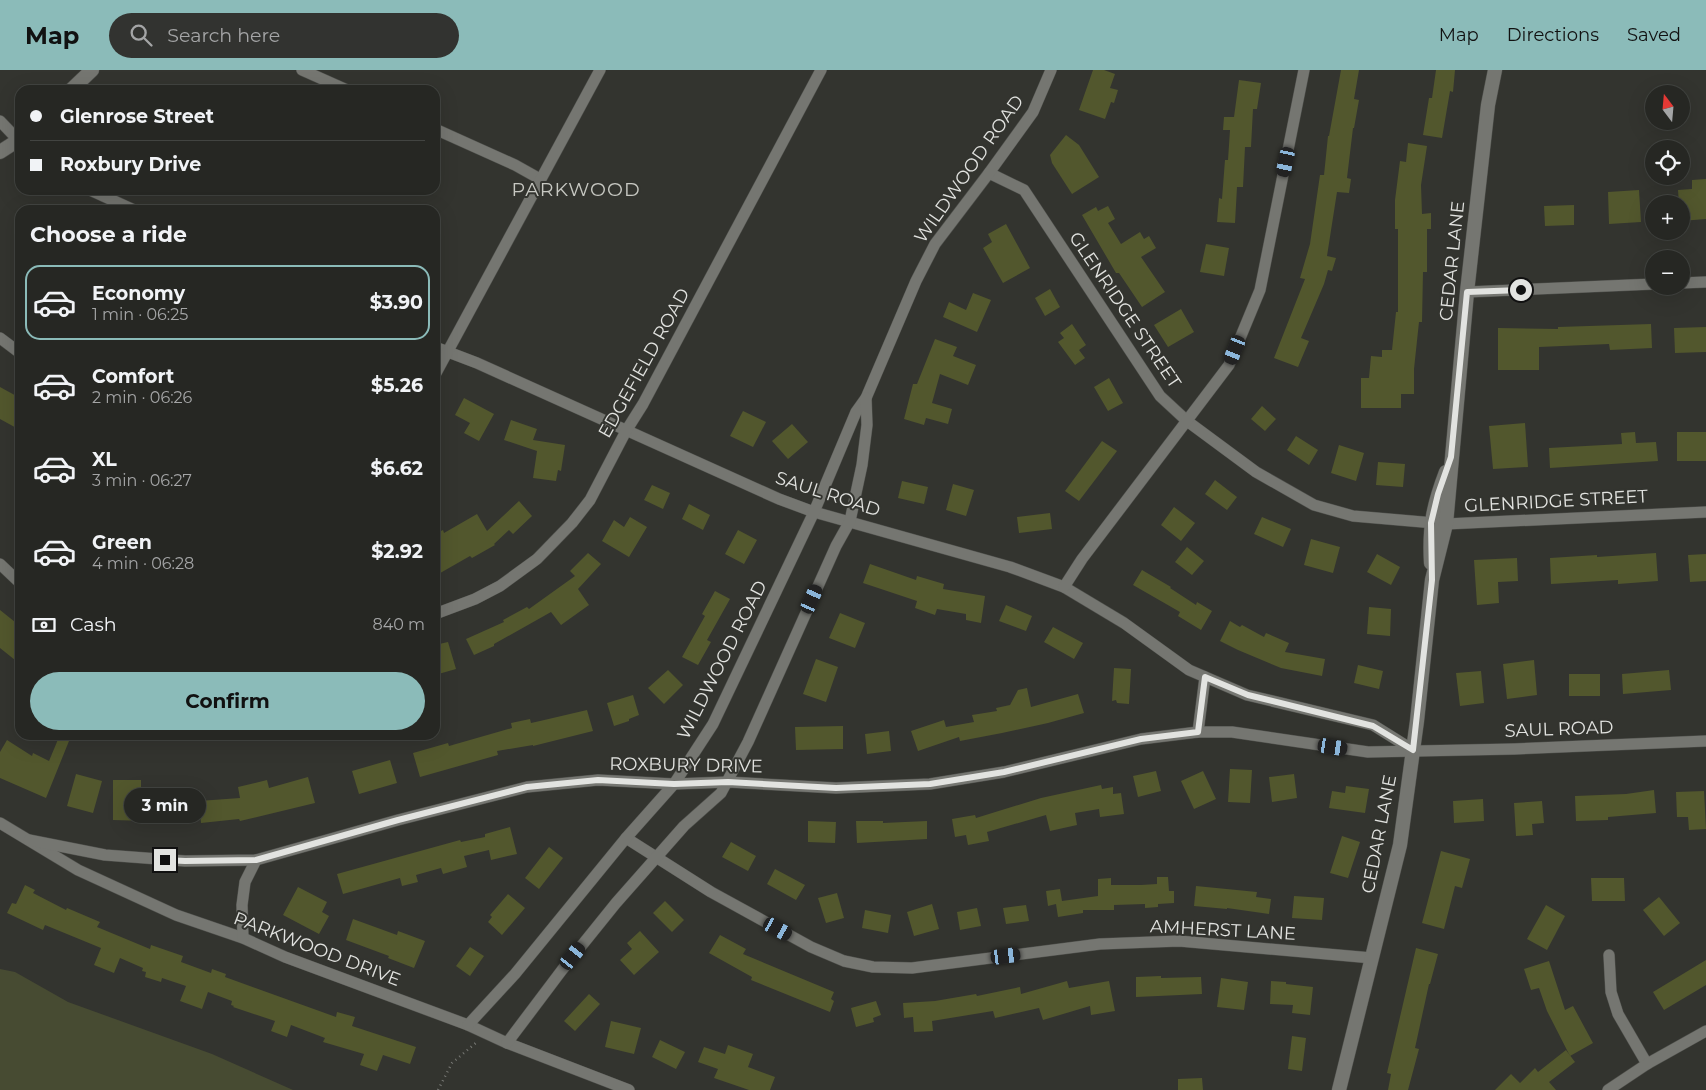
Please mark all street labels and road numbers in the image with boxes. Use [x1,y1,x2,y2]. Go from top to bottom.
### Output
street label: WILDWOOD ROAD [910,91,1028,247]
street label: CEDAR LANE [1435,200,1469,322]
street label: GLENRIDGE STREET [1064,228,1186,393]
street label: EDGEFIELD ROAD [594,284,694,442]
street label: SAUL ROAD [773,467,883,521]
street label: GLENRIDGE STREET [1464,485,1649,517]
street label: WILDWOOD ROAD [672,577,772,743]
street label: SAUL ROAD [1504,716,1614,742]
street label: ROXBURY DRIVE [609,753,763,777]
street label: CEDAR LANE [1357,773,1401,895]
street label: PARKWOOD DRIVE [230,907,404,991]
street label: AMHERST LANE [1150,915,1296,945]

